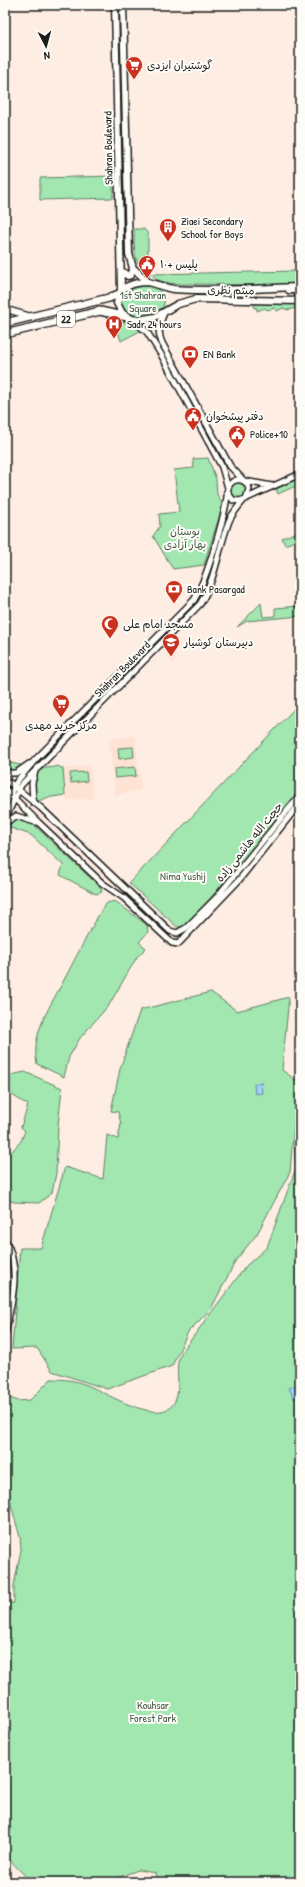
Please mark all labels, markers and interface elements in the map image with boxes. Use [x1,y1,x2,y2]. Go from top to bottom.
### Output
north arrow [26,26,66,66]
text: N [43,49,51,63]
supermarket icon: گوشتیران ایزدی [124,55,144,80]
place label: گوشتیران ایزدی [147,58,213,73]
street label: Shahran Boulevard [100,110,116,185]
place label: Ziaei Secondary School for Boys [181,214,244,241]
building icon: Ziaei Secondary School for Boys [158,217,178,242]
public building icon: پلیس +۱۰ [137,254,157,279]
place label: پلیس +۱۰ [160,257,198,271]
street label: میثم نظری [207,283,255,299]
park label: 1st Shahran Square [120,288,166,315]
road number: 22 [57,311,75,327]
hospital icon: Sadr 24 hours [104,314,124,339]
place label: Sadr 24 hours [127,317,181,331]
bank icon: EN Bank [180,344,200,369]
place label: EN Bank [203,347,236,361]
public building icon: دفتر پیشخوان [183,406,203,431]
place label: دفتر پیشخوان [206,409,264,424]
public building icon: Police+10 [227,424,247,449]
place label: Police+10 [250,427,288,441]
park label: بوستان بهار آزادی [164,524,206,552]
bank icon: Bank Pasargad [164,579,184,604]
place label: Bank Pasargad [187,582,246,596]
mosque icon: مسجد امام علی [100,614,120,639]
place label: مسجد امام علی [123,617,194,633]
school or university icon: دبیرستان کوشیار [161,632,181,657]
place label: دبیرستان کوشیار [183,635,253,650]
street label: Shahran Boulevard [91,638,153,700]
supermarket icon: مرکز خرید مهدی [51,693,71,718]
place label: مرکز خرید مهدی [25,718,97,732]
street label: حجت الله هاشمی زاده [213,799,286,885]
park label: Nima Yushij [160,869,206,883]
park label: Kouhsar Forest Park [129,1698,176,1725]

